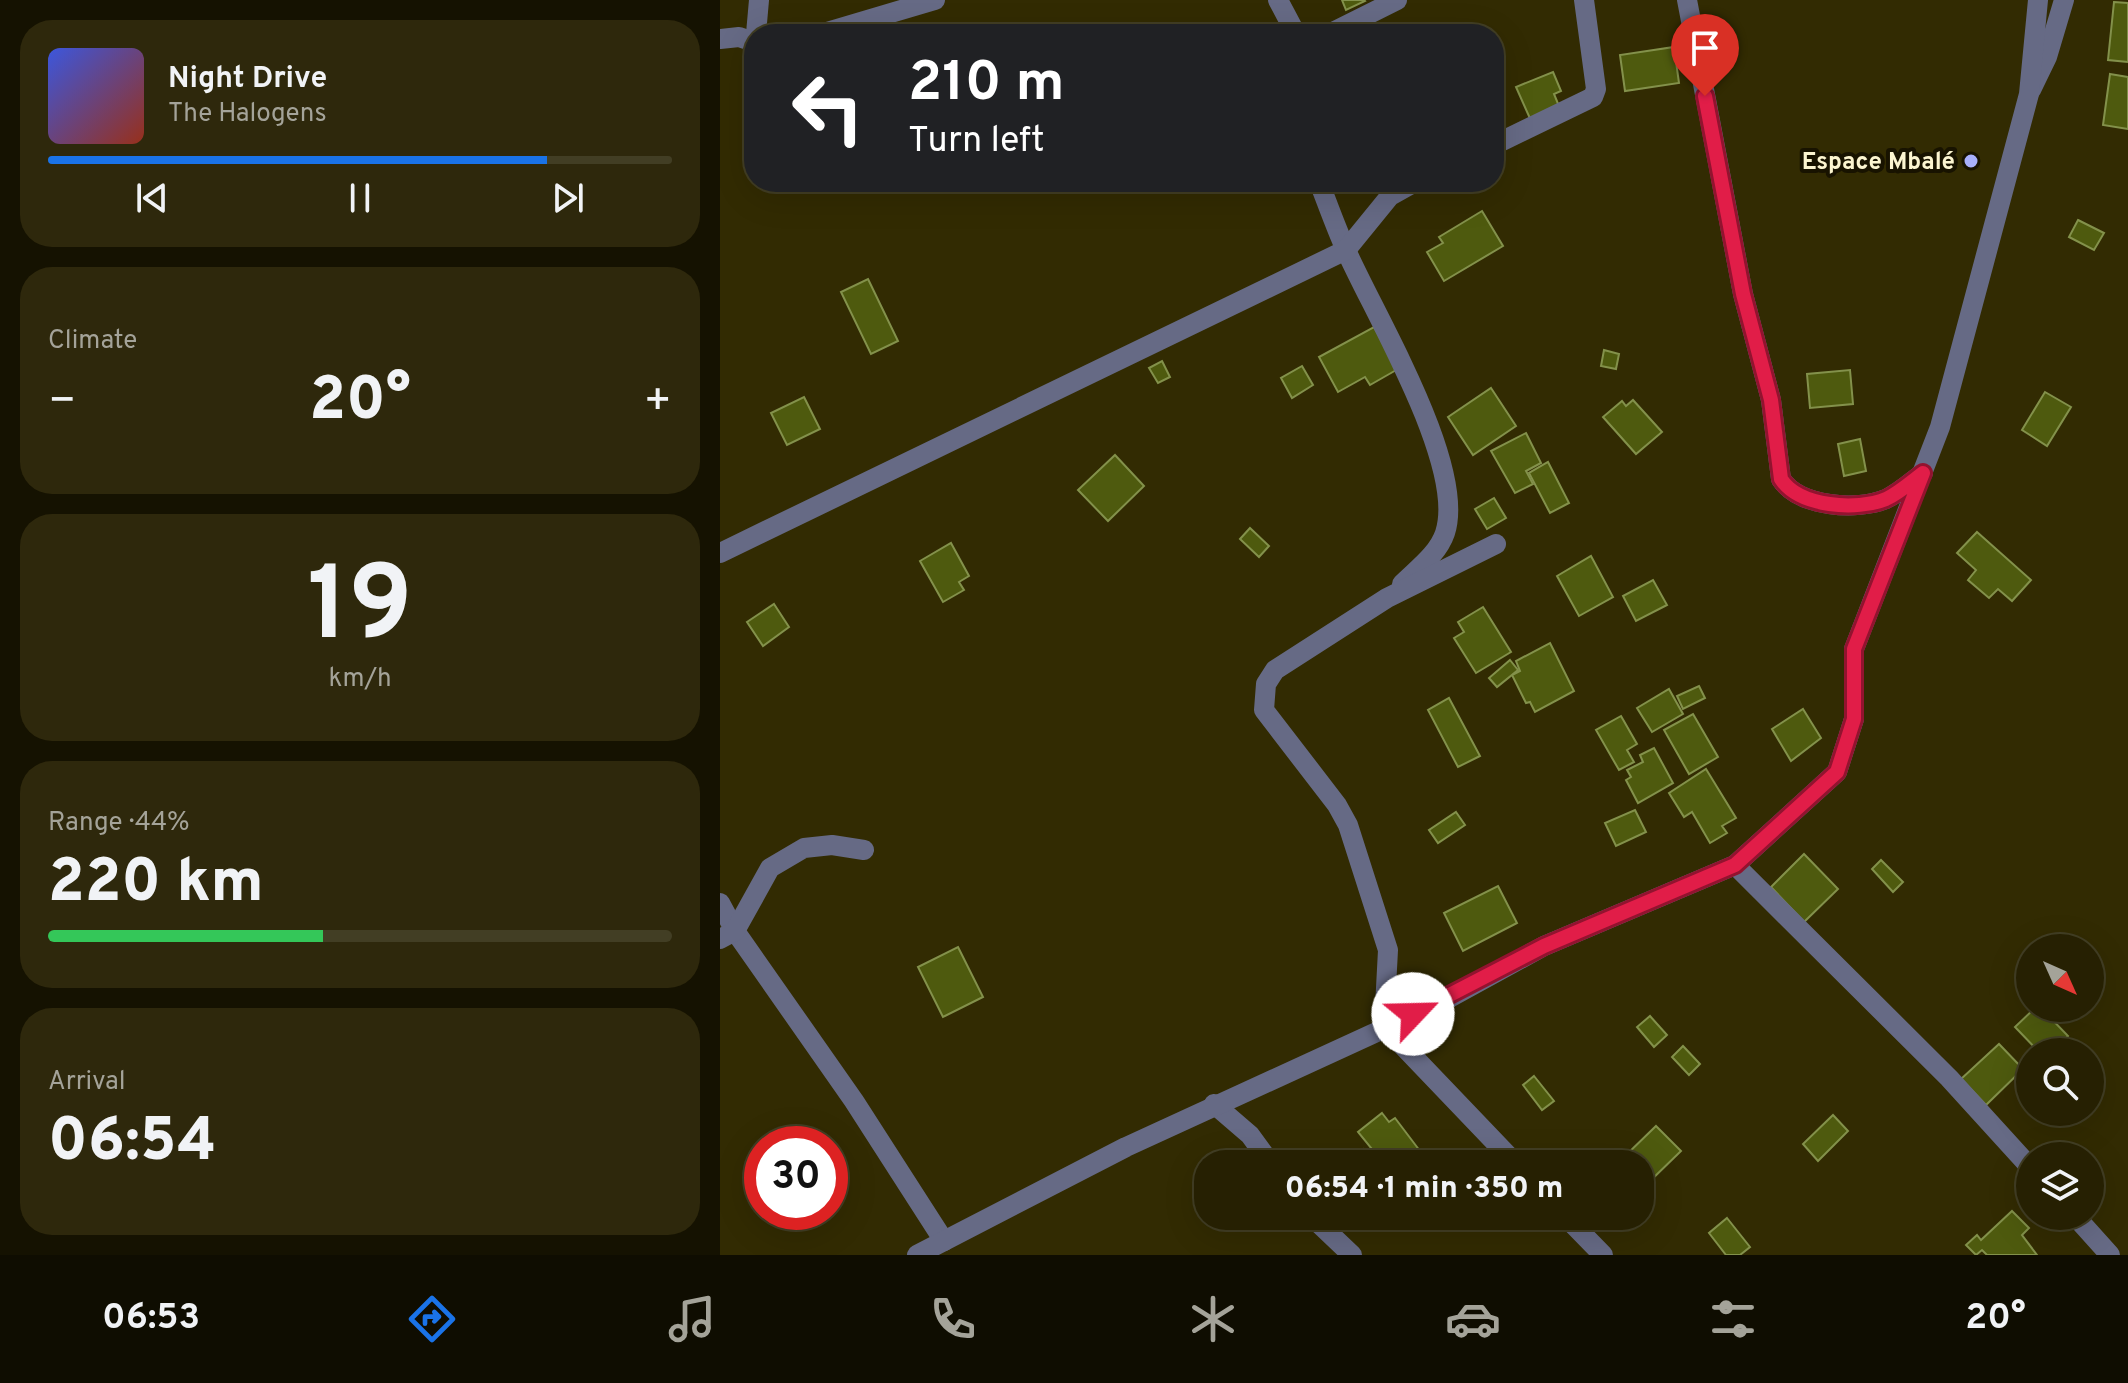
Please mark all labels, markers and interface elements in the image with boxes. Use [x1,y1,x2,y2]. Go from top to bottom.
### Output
pin [1671,14.0,1739,96]
icon: arrive [1683,26,1727,70]
text: 210 m [908,50,1065,120]
icon: left [776,56,880,160]
text: Night Drive [168,61,327,98]
text: The Halogens [168,98,327,131]
text: Turn left [908,119,1045,165]
place label: Espace Mbalé [1802,148,1955,178]
marker: Espace Mbalé [1962,152,1980,170]
icon: previous [130,176,174,220]
icon: pause [338,176,382,220]
icon: next [546,176,590,220]
text: Climate [48,325,137,358]
text: 20° [309,365,411,441]
text: − [48,375,76,431]
text: + [644,375,672,431]
text: 19 [307,545,413,677]
text: km/h [328,663,392,696]
text: Range · 44% [48,807,190,840]
text: 220 km [48,847,264,923]
north arrow [2016,934,2104,1022]
map controls [2016,934,2104,1230]
position arrow [1371,972,1455,1056]
button: search [2016,1038,2104,1126]
text: Arrival [48,1066,126,1099]
text: 06:54 [48,1106,217,1182]
speed limit sign: 30 [744,1126,848,1230]
button: layers [2016,1142,2104,1230]
text: 06:54 · 1 min · 350 m [1285,1171,1563,1208]
icon: directions [404,1291,460,1347]
icon: music [664,1291,720,1347]
icon: phone [925,1291,981,1347]
icon: climate [1185,1291,1241,1347]
icon: car [1445,1291,1501,1347]
icon: filters [1705,1291,1761,1347]
text: 06:53 [102,1296,200,1342]
text: 20° [1965,1296,2026,1342]

